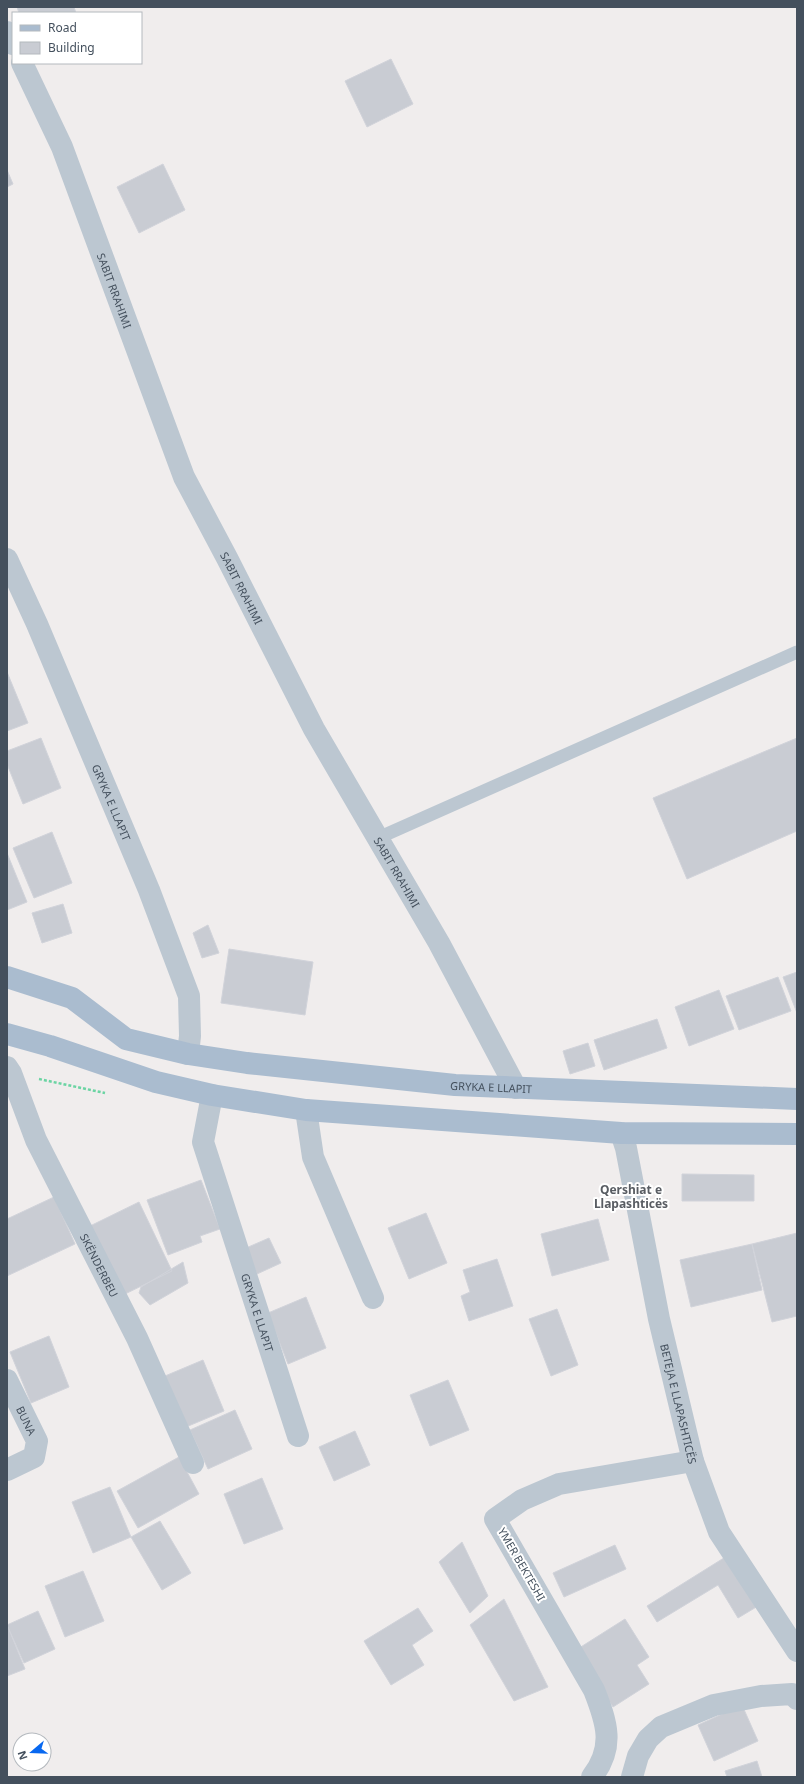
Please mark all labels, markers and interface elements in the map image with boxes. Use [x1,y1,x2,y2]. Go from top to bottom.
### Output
legend [12,12,142,64]
text: Road [48,19,77,36]
text: Building [48,39,95,56]
street label: SABIT RRAHIMI [94,251,136,331]
street label: SABIT RRAHIMI [217,549,267,627]
street label: GRYKA E LLAPIT [89,762,135,843]
street label: SABIT RRAHIMI [371,834,424,910]
street label: GRYKA E LLAPIT [450,1077,532,1096]
district label: Qershiat e Llapashticës [594,1181,668,1212]
street label: SKËNDERBEU [77,1231,122,1299]
street label: GRYKA E LLAPIT [238,1271,278,1354]
street label: BETEJA E LLAPASHTICËS [658,1342,701,1465]
street label: BUNA [13,1403,41,1438]
street label: YMER BEKTESHI [495,1525,549,1604]
north arrow [12,1732,52,1772]
text: N [14,1749,31,1762]

